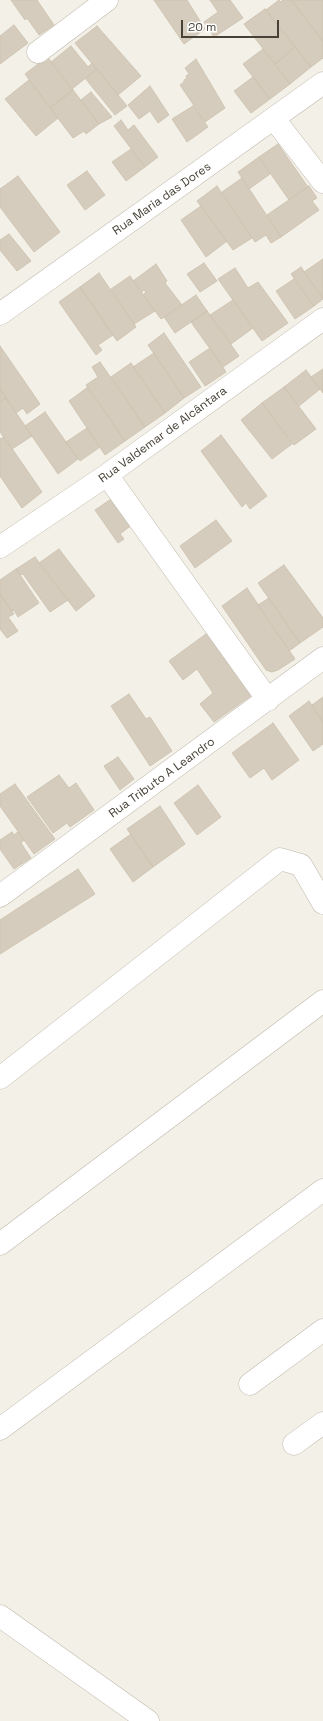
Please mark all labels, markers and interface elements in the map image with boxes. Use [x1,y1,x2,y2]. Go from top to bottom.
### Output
scale bar [183,12,281,38]
text: 20 m [188,19,216,35]
street label: Rua Maria das Dores [110,160,214,238]
street label: Rua Valdemar de Alcântara [96,384,230,486]
street label: Rua Tributo A Leandro [106,735,218,821]

